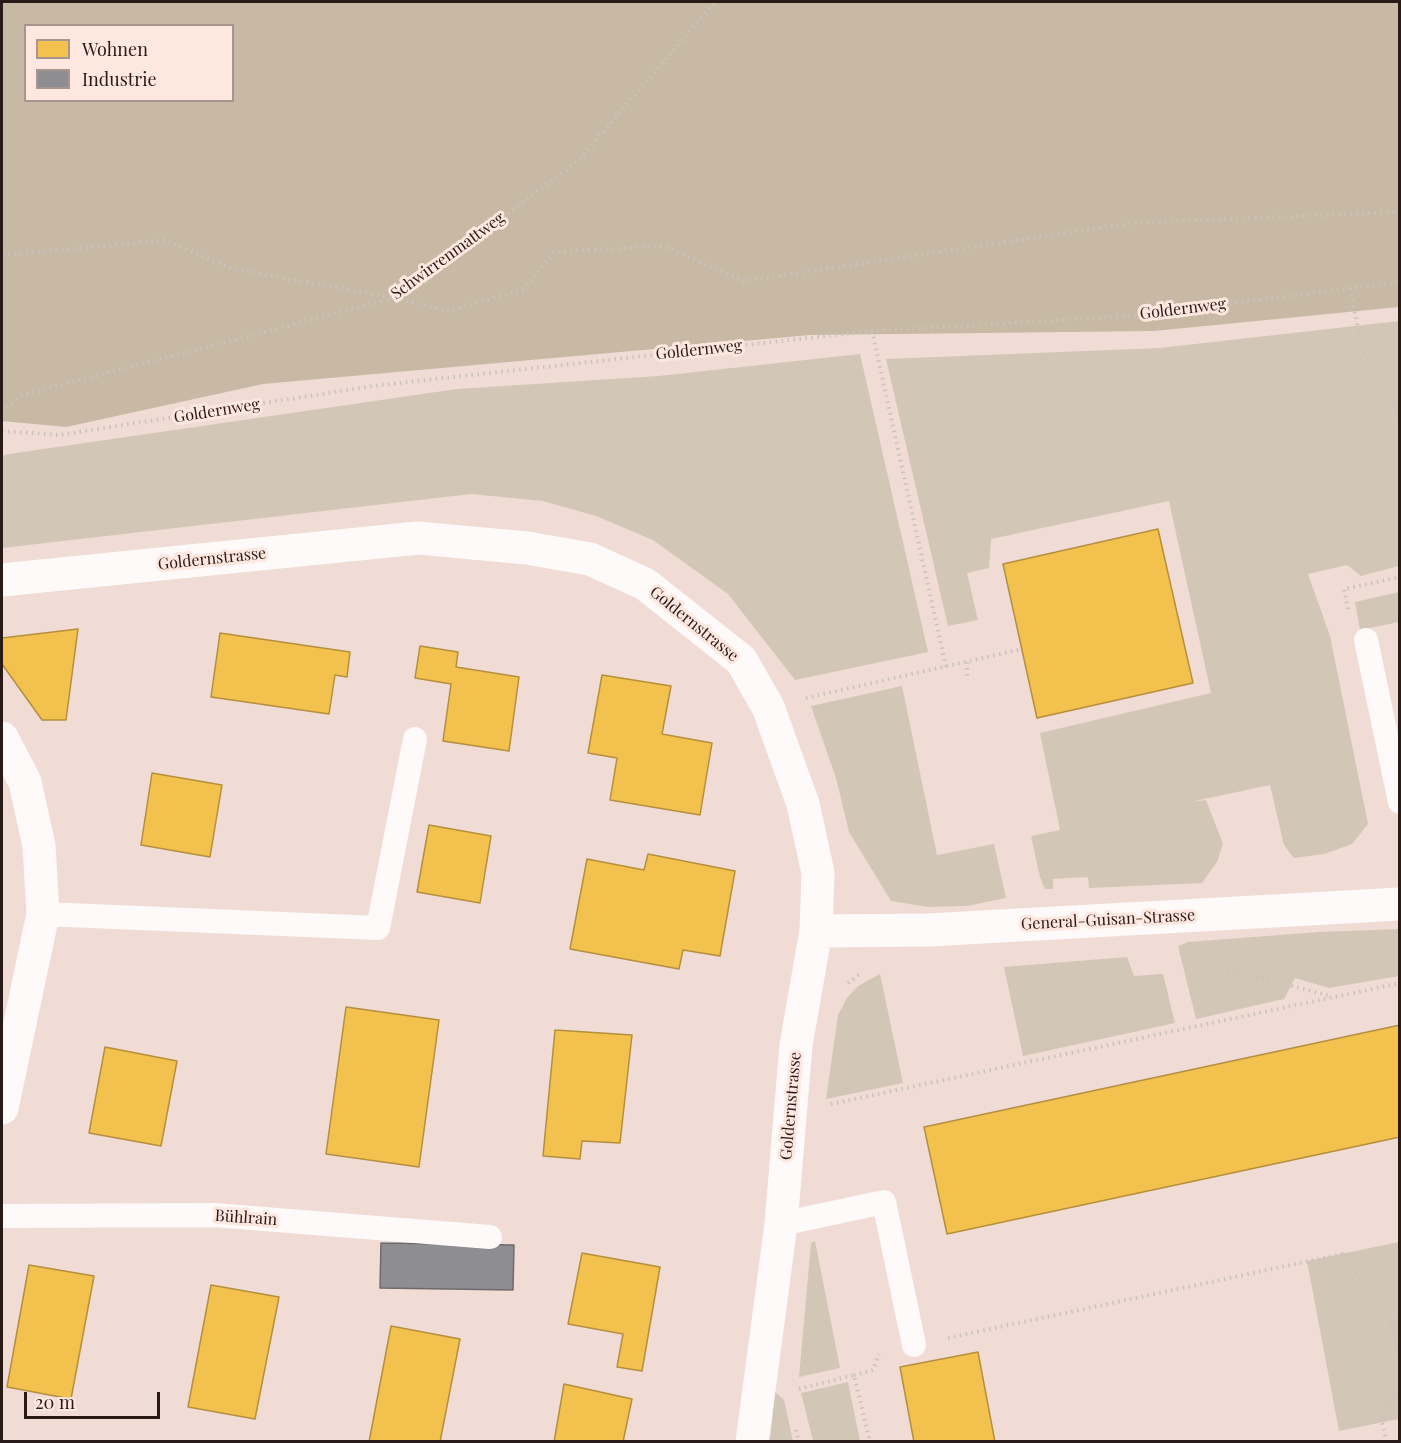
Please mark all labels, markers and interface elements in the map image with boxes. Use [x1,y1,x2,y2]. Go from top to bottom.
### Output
legend [24,24,234,102]
text: Wohnen [82,37,148,61]
text: Industrie [82,67,157,91]
street label: Schwirrenmattweg [387,208,509,304]
street label: Goldernweg [1139,294,1227,324]
street label: Goldernweg [655,336,743,364]
street label: Goldernweg [173,395,261,427]
street label: Goldernstrasse [157,544,267,574]
street label: Goldernstrasse [646,582,742,666]
street label: General-Guisan-Strasse [1021,906,1195,934]
street label: Goldernstrasse [777,1051,805,1161]
street label: Bühlrain [214,1206,278,1230]
scale bar [27,1380,164,1418]
text: 20 m [35,1390,75,1414]

